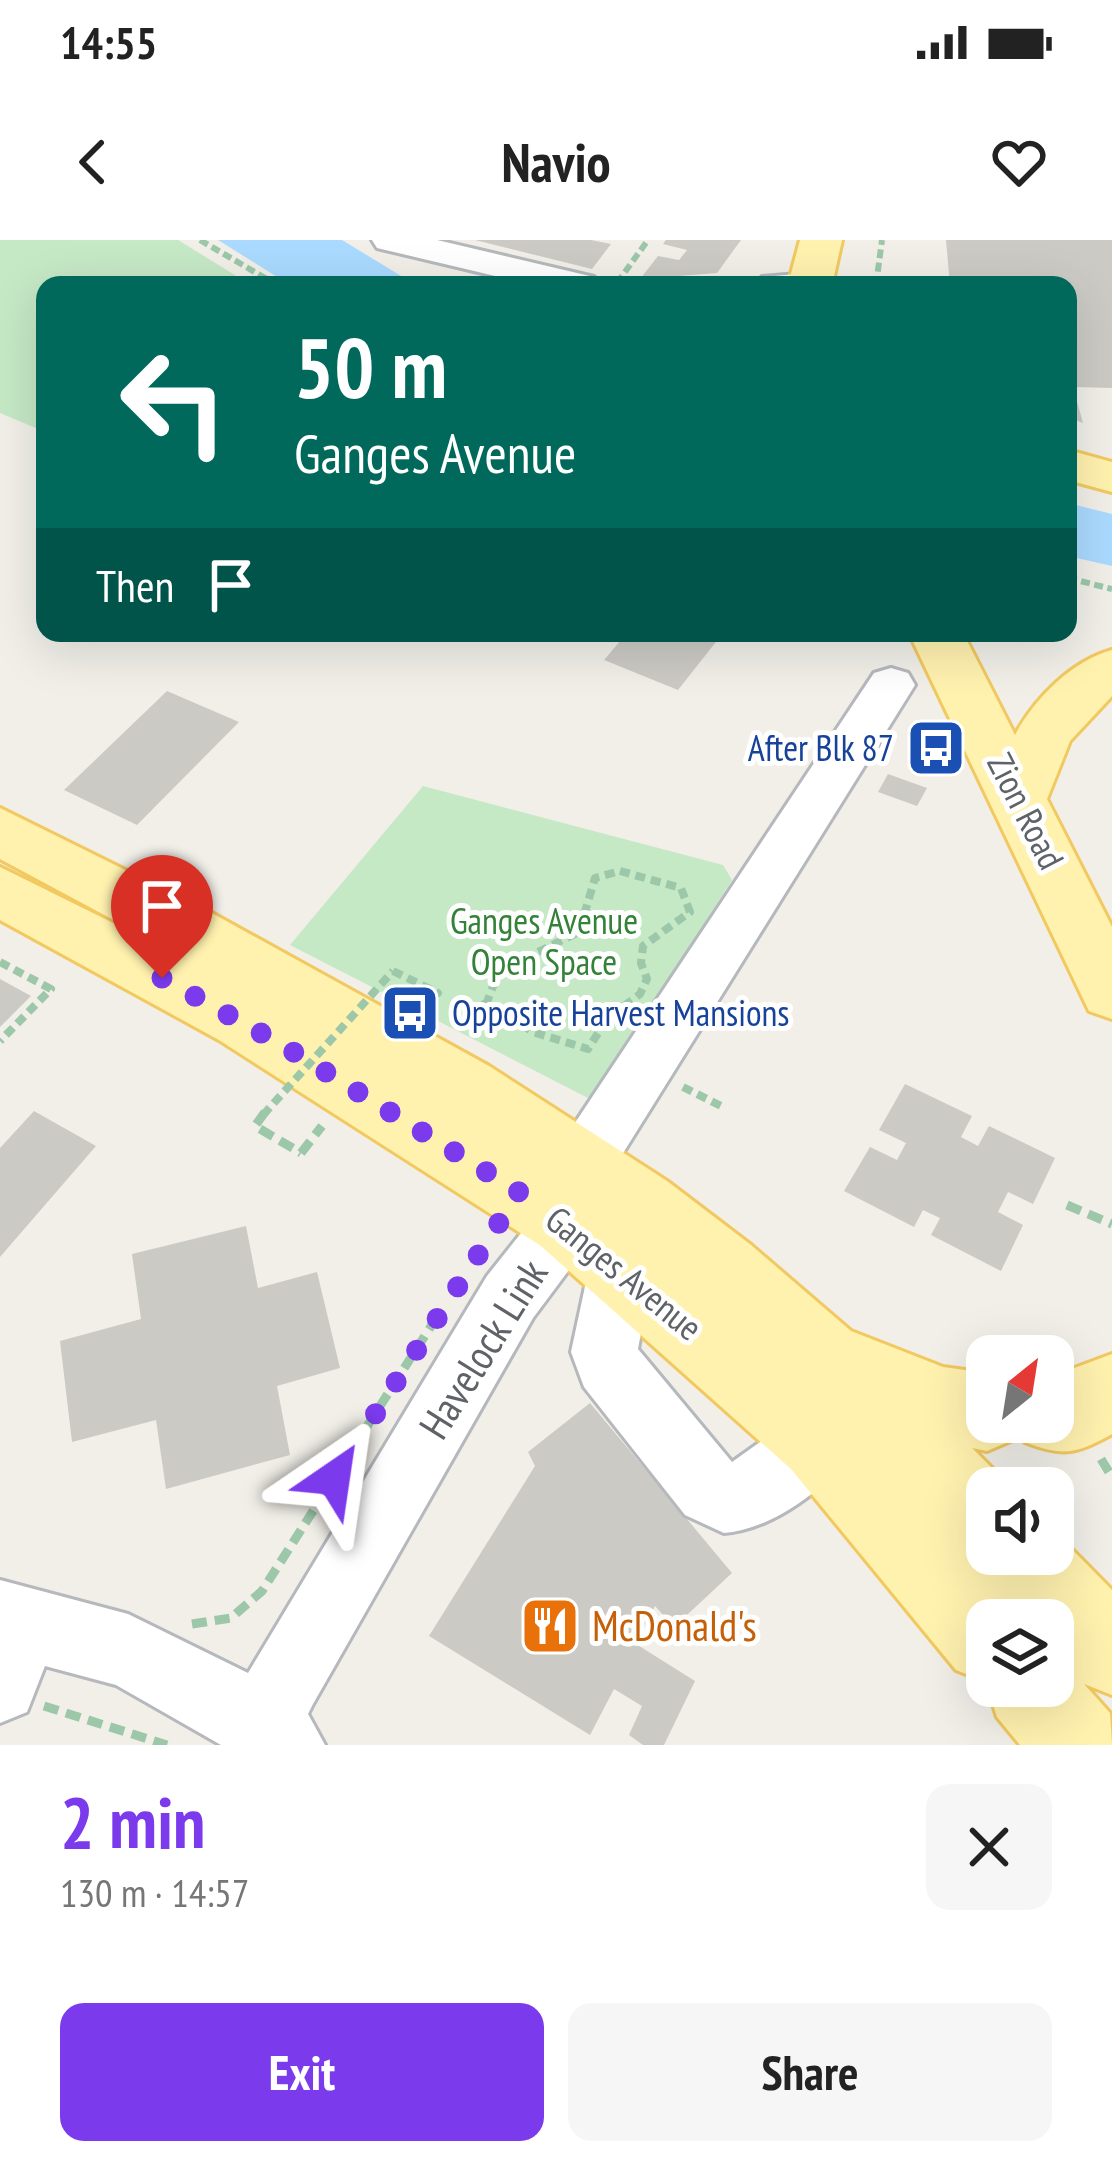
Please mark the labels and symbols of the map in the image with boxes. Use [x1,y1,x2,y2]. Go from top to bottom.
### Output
bus stop icon: After Blk 87 [905,717,967,779]
place label: After Blk 87 [748,724,894,771]
street label: Zion Road [977,745,1076,877]
pin [111,855,213,978]
park label: Ganges Avenue Open Space [450,897,638,985]
bus stop icon: Opposite Harvest Mansions [379,982,441,1044]
place label: Opposite Harvest Mansions [452,989,789,1036]
street label: Ganges Avenue [536,1195,712,1350]
street label: Havelock Link [406,1249,559,1449]
north arrow [966,1335,1074,1443]
position arrow [271,1415,397,1541]
restaurant icon: McDonald's [519,1595,581,1657]
place label: McDonald's [592,1598,757,1653]

